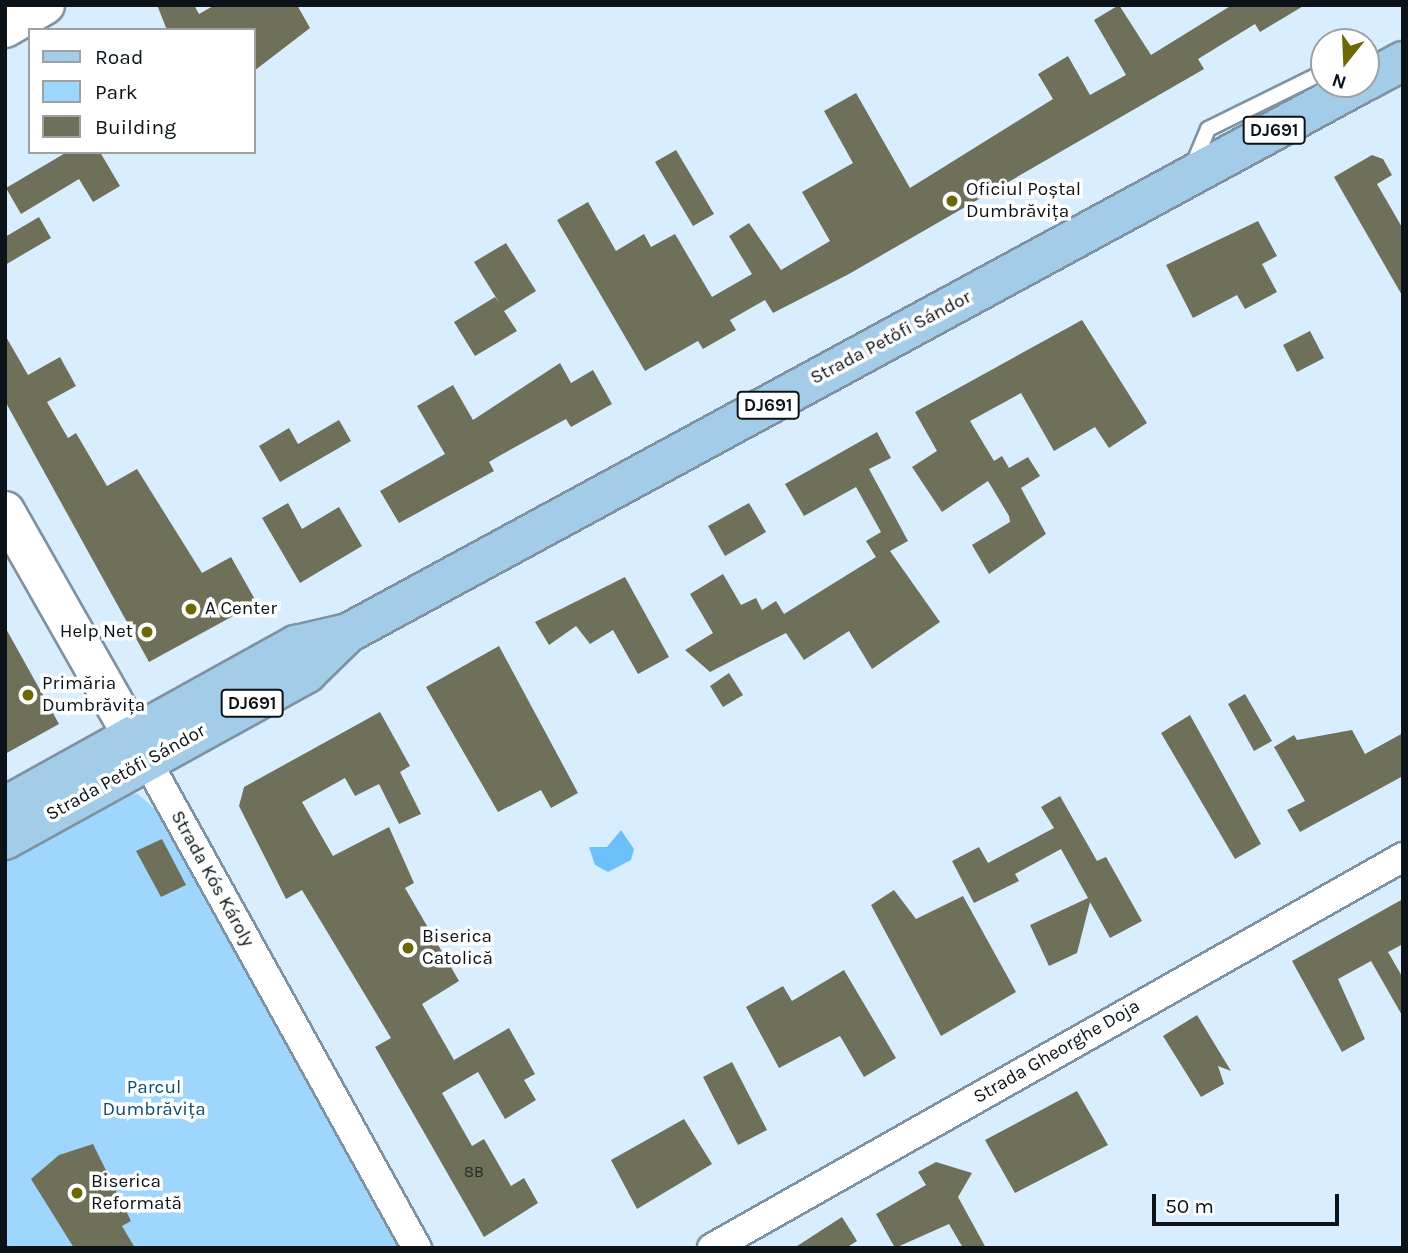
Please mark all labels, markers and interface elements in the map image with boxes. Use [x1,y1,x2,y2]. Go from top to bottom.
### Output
legend [28,28,256,154]
north arrow [1310,28,1380,98]
text: Road [95,45,143,69]
text: N [1329,69,1349,94]
text: Park [95,80,138,104]
text: Building [95,115,176,139]
road number: DJ691 [1242,116,1306,145]
place label: Oficiul Poștal Dumbrăvița [966,179,1081,223]
marker: Oficiul Poștal Dumbrăvița [944,193,960,209]
street label: Strada Petőfi Sándor [807,286,975,390]
road number: DJ691 [736,390,800,419]
place label: A Center [205,598,277,620]
marker: A Center [183,601,199,617]
place label: Help Net [60,621,133,643]
marker: Help Net [139,624,155,640]
place label: Primăria Dumbrăvița [42,673,145,717]
marker: Primăria Dumbrăvița [20,687,36,703]
road number: DJ691 [220,688,284,718]
street label: Strada Petőfi Sándor [42,720,210,826]
street label: Strada Kós Károly [165,807,259,951]
place label: Biserica Catolică [422,926,493,970]
marker: Biserica Catolică [400,940,416,956]
street label: Strada Gheorghe Doja [970,995,1144,1109]
park label: Parcul Dumbrăvița [102,1077,206,1121]
house number: 8B [464,1162,484,1182]
place label: Biserica Reformată [91,1171,182,1215]
scale bar [1156,1180,1343,1224]
marker: Biserica Reformată [69,1185,85,1201]
text: 50 m [1165,1194,1214,1218]

